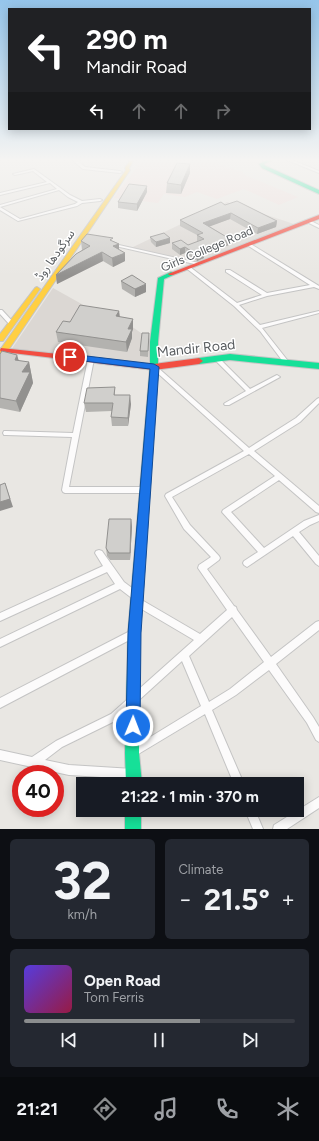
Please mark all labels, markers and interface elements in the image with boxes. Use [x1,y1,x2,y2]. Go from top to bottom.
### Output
text: 290 m [86,22,168,56]
icon: left [20,24,72,76]
text: Mandir Road [86,56,187,78]
icon: left [86,100,108,122]
icon: ahead [128,100,150,122]
icon: ahead [170,100,192,122]
icon: right [212,100,234,122]
street label: Girls College Road [159,223,255,275]
street label: سرگودھا روڈ [32,227,78,283]
street label: Mandir Road [156,336,236,361]
pin [53,340,87,374]
icon: arrive [59,346,81,368]
position arrow [112,705,154,747]
speed limit sign: 40 [12,765,64,817]
text: 21:22 · 1 min · 370 m [121,788,259,806]
text: 32 [53,850,112,912]
text: Climate [179,862,223,877]
text: 21.5° [204,881,270,918]
text: − [179,886,192,913]
text: + [281,886,295,913]
text: km/h [67,907,97,922]
text: Open Road [84,972,161,990]
text: Tom Ferris [84,990,144,1005]
icon: previous [58,1029,80,1051]
icon: pause [148,1029,170,1051]
icon: next [239,1029,261,1051]
icon: directions [91,1095,119,1123]
icon: music [152,1095,180,1123]
icon: phone [213,1095,241,1123]
icon: climate [274,1095,302,1123]
text: 21:21 [17,1098,58,1120]

